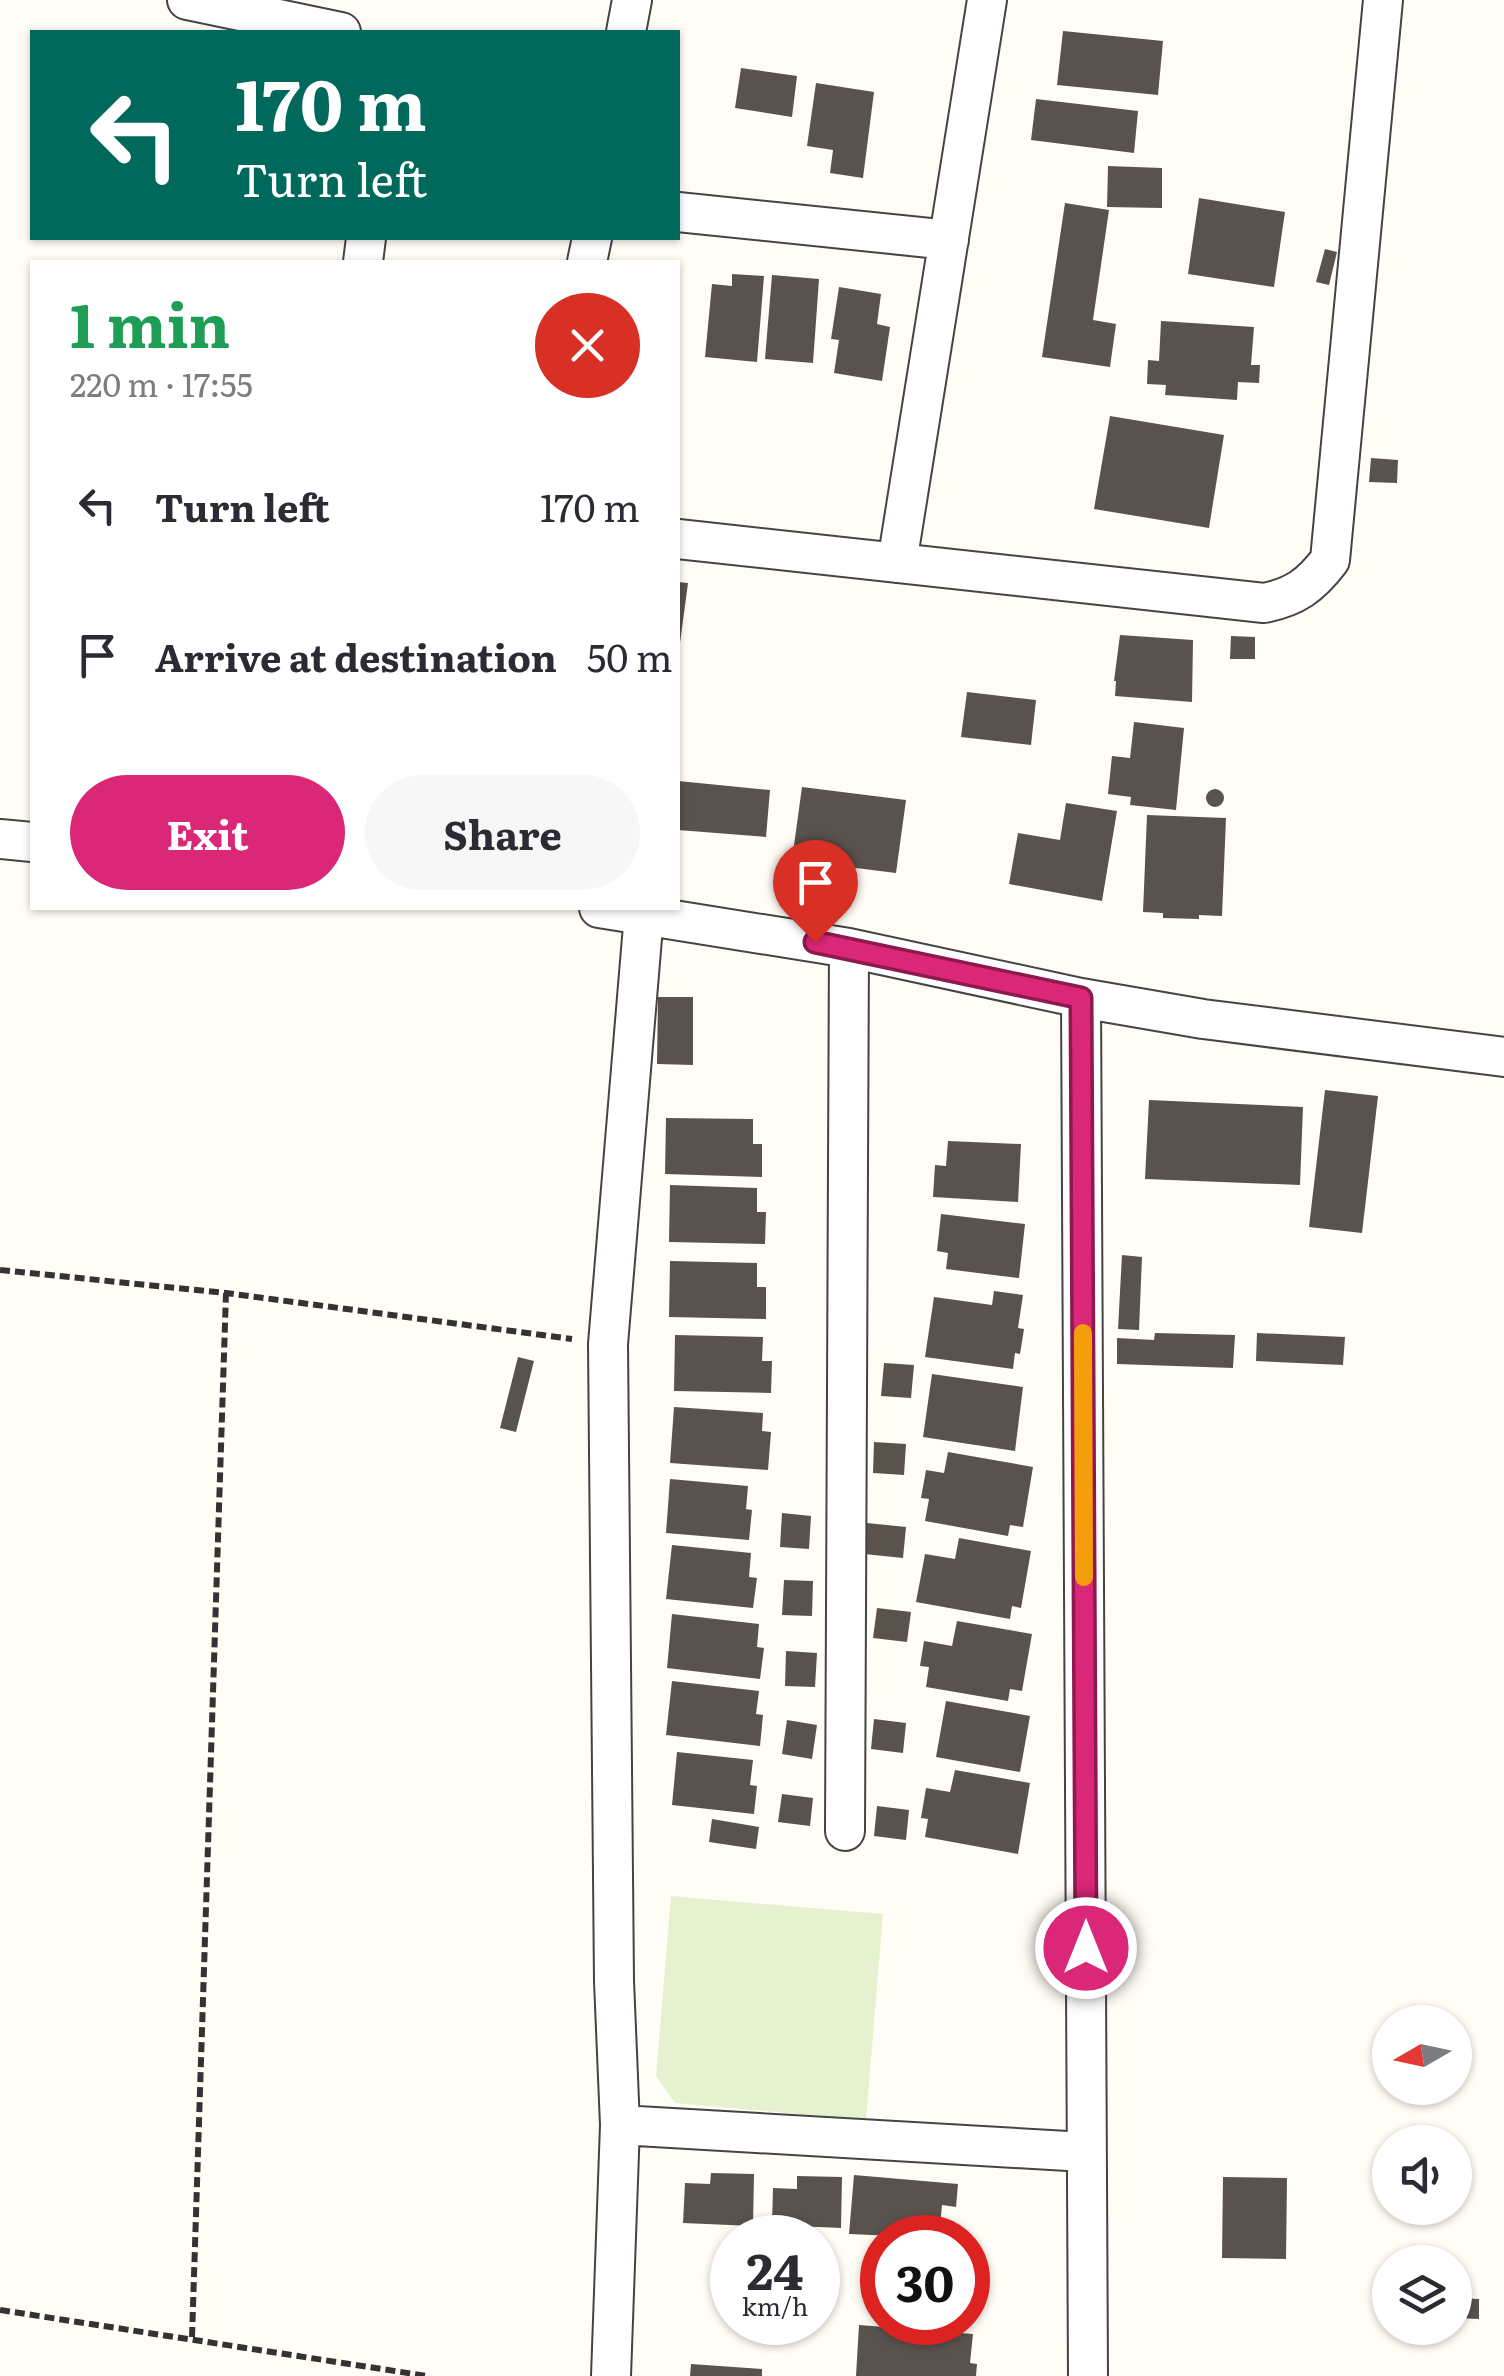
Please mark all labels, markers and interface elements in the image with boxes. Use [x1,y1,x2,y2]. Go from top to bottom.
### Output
text: 170 m [235,49,427,153]
icon: left [70,70,200,200]
text: Turn left [235,144,427,211]
text: 1 min [70,277,230,366]
button: close [535,293,640,398]
text: 220 m · 17:55 [70,359,253,407]
text: Turn left [155,477,330,534]
text: 170 m [540,477,640,534]
icon: left [70,478,125,533]
text: Arrive at destination [155,627,557,684]
text: 50 m [587,627,673,684]
icon: arrive [70,628,125,683]
button: Exit [70,775,345,890]
button: Share [365,775,640,890]
pin [773,840,858,943]
icon: arrive [788,855,843,910]
position arrow [1034,1896,1138,2000]
north arrow [1372,2005,1472,2105]
map controls [1372,2005,1472,2345]
button: sound [1372,2125,1472,2225]
speed limit sign: 30 [860,2215,990,2345]
text: 24 [746,2231,803,2305]
button: layers [1372,2245,1472,2345]
text: km/h [742,2287,808,2324]

